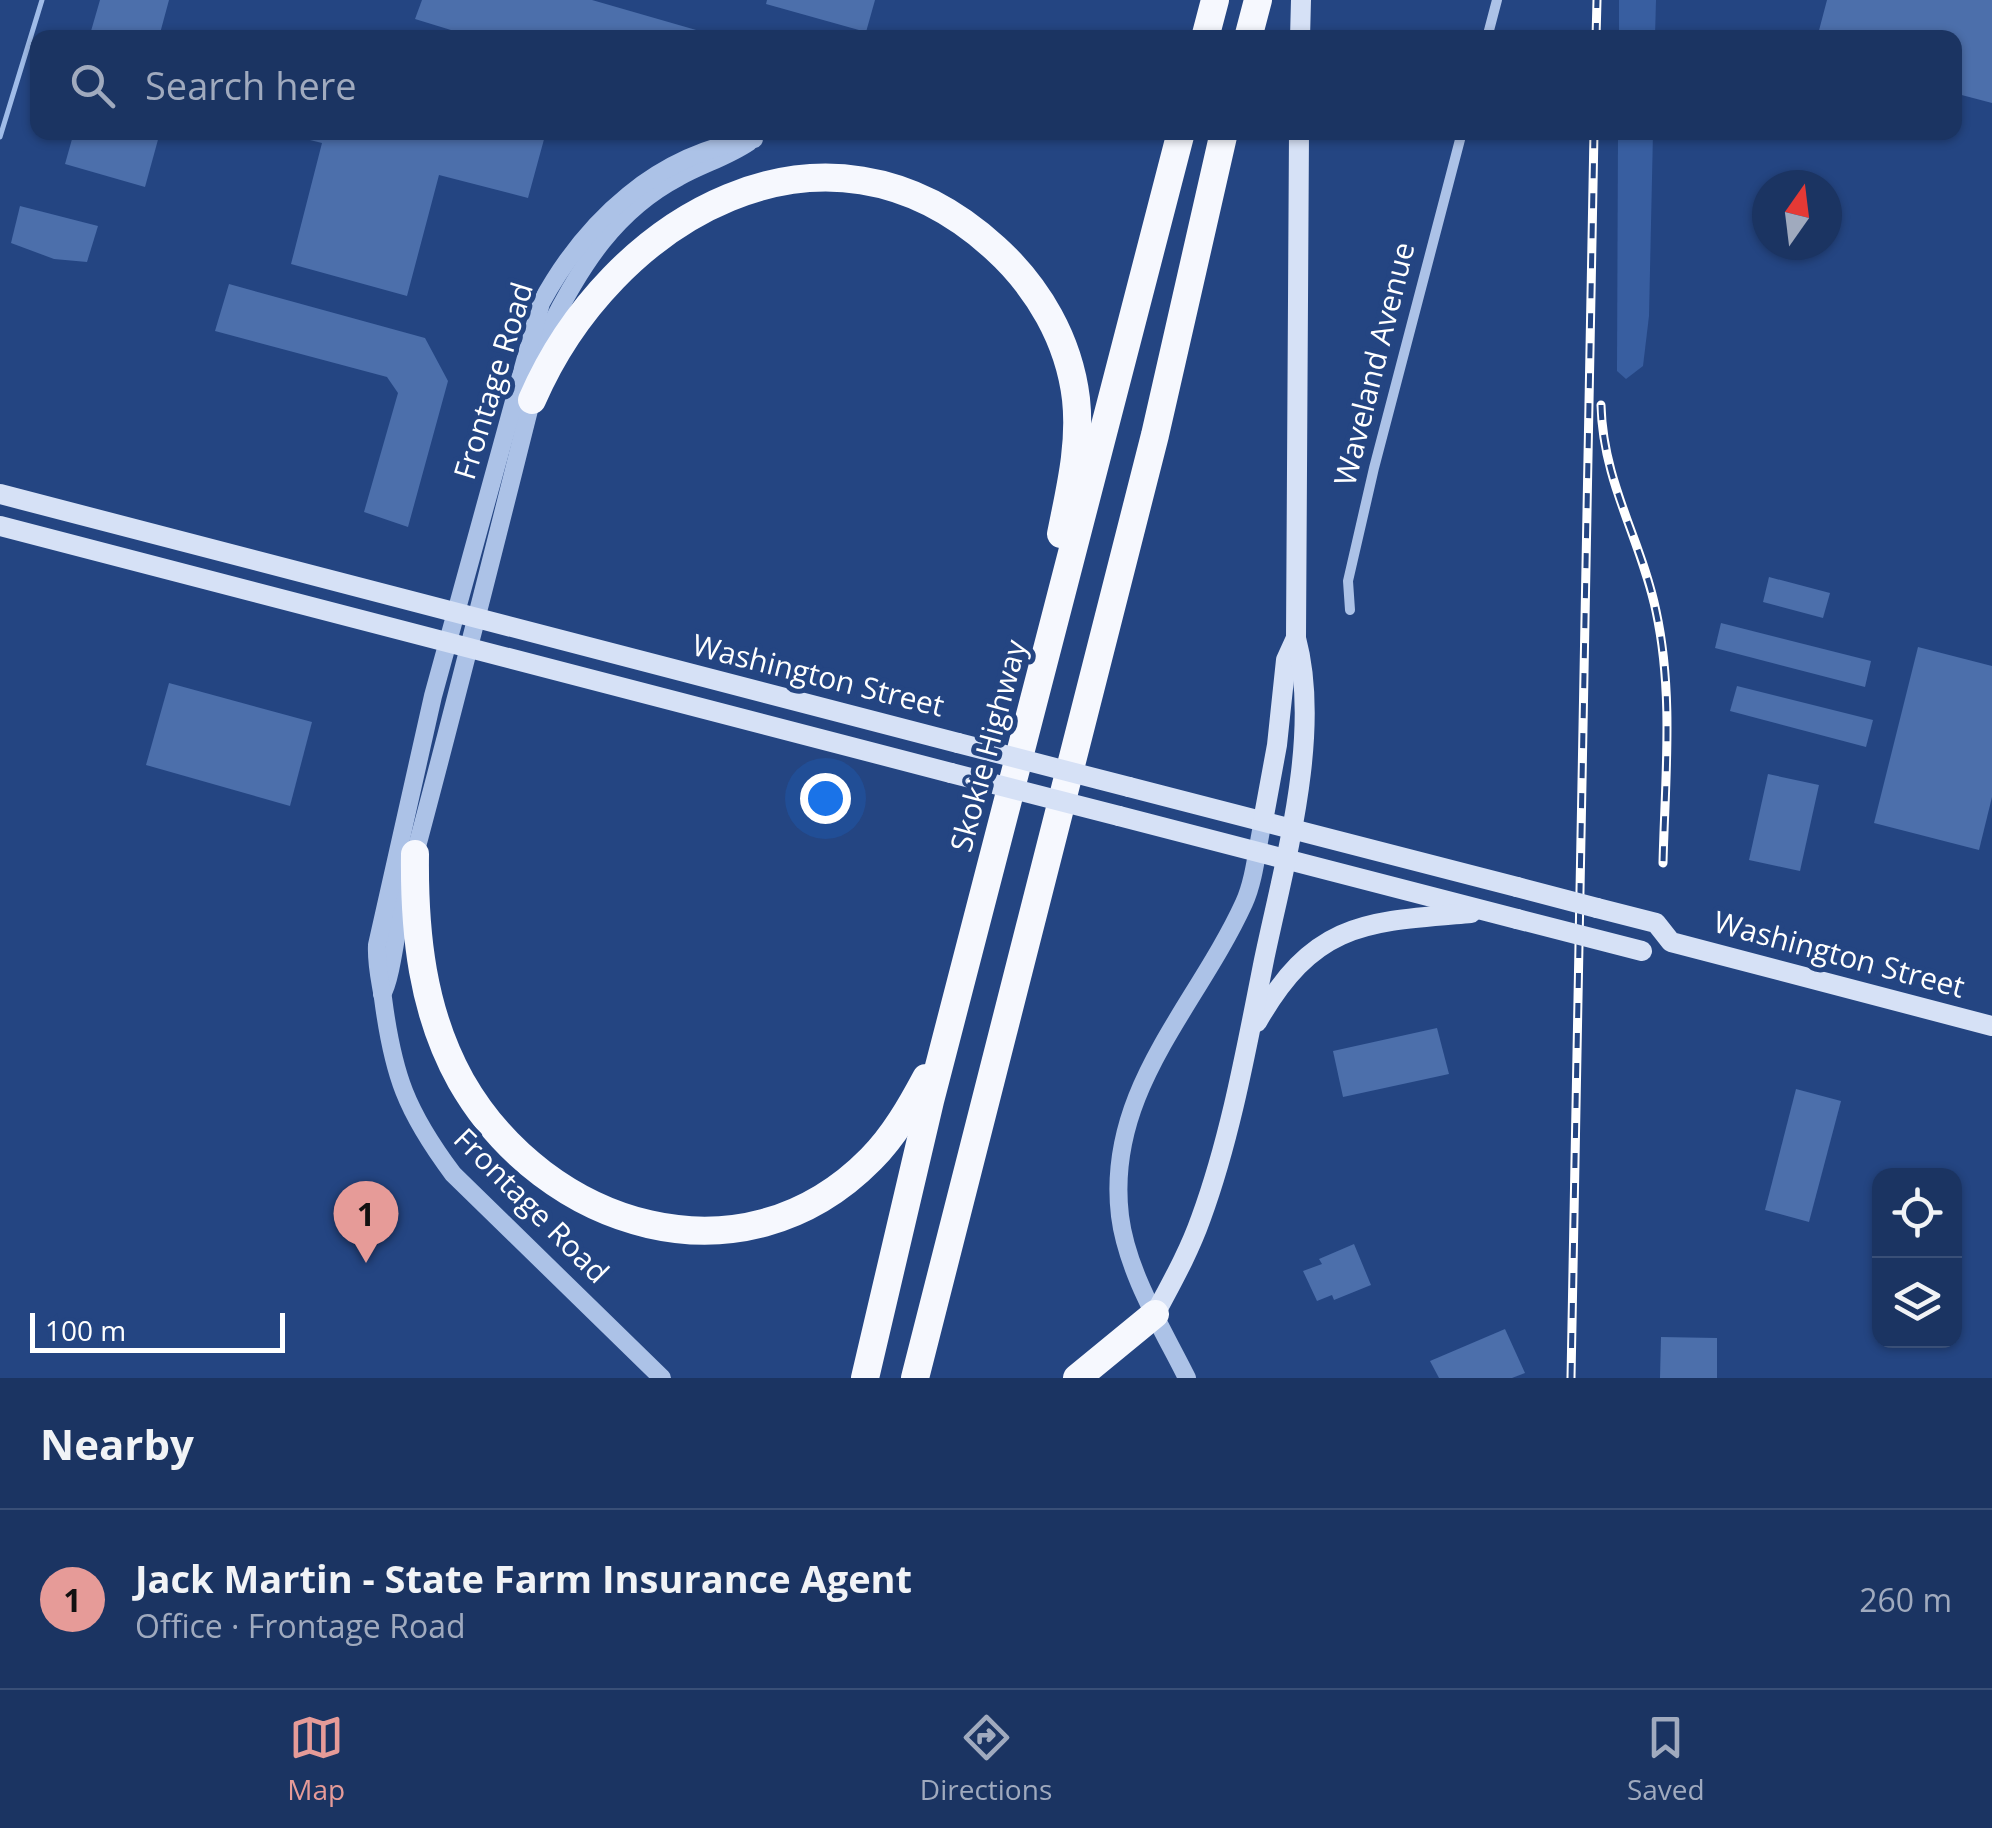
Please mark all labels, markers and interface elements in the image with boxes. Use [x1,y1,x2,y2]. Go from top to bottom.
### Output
search box [30,30,1962,140]
icon: search [65,58,120,113]
text: Search here [145,59,357,111]
north arrow [1752,170,1842,260]
street label: Waveland Avenue [1323,238,1424,490]
street label: Frontage Road [443,277,542,484]
street label: Washington Street [688,623,949,726]
street label: Skokie Highway [940,634,1036,856]
your location [800,773,851,824]
street label: Washington Street [1709,900,1969,1007]
street label: Frontage Road [445,1118,619,1292]
map controls [1872,1168,1962,1348]
button: locate [1872,1168,1962,1258]
pin: 1 [334,1180,398,1263]
button: layers [1872,1258,1962,1348]
scale bar [30,1308,285,1352]
text: 100 m [45,1311,126,1349]
text: Nearby [40,1415,194,1472]
text: Jack Martin - State Farm Insurance Agent [135,1552,912,1604]
text: 1 [63,1578,82,1621]
text: 260 m [1859,1578,1952,1621]
text: Office · Frontage Road [135,1604,465,1647]
tab: Map [287,1710,345,1808]
tab: Directions [920,1710,1052,1808]
tab: Saved [1627,1710,1705,1808]

